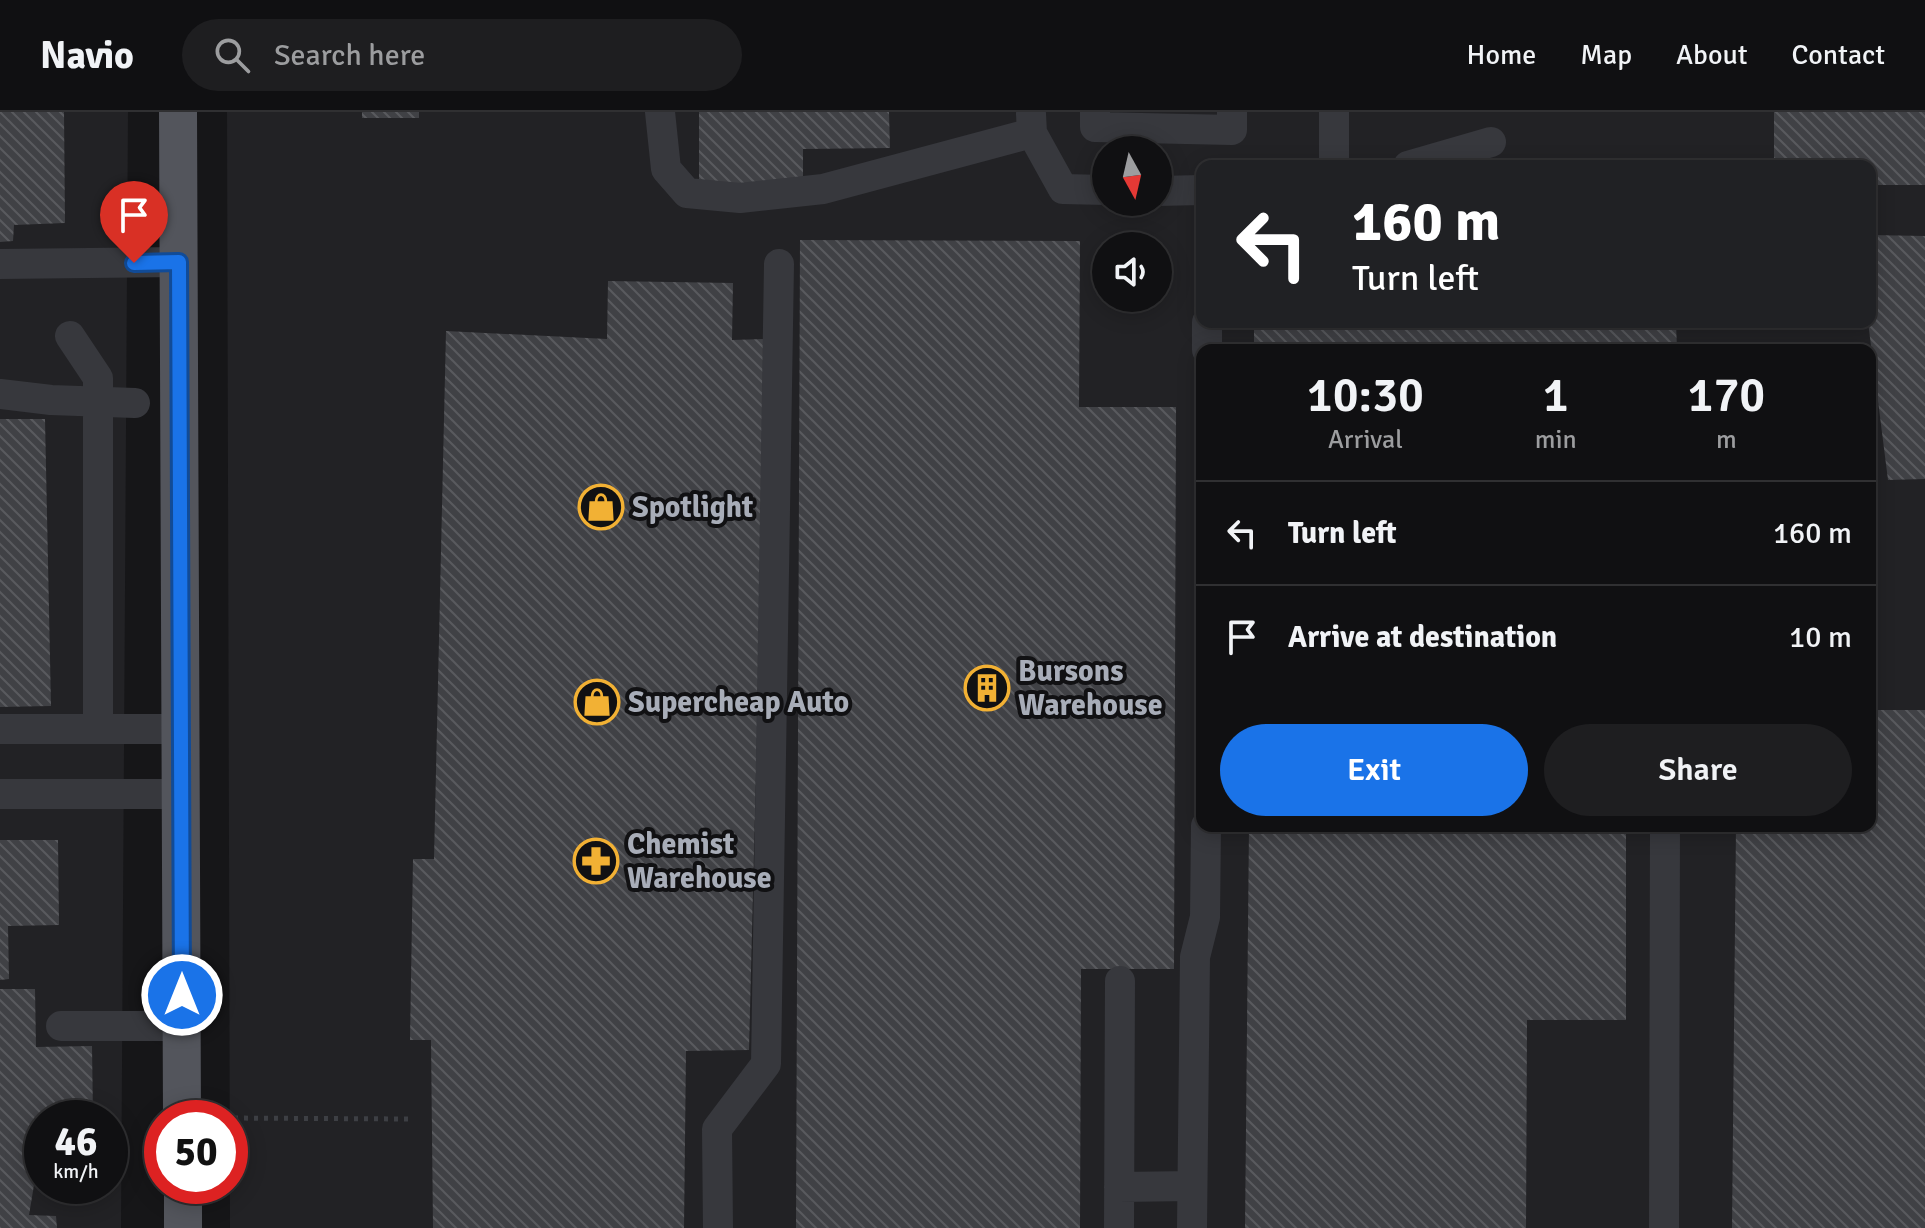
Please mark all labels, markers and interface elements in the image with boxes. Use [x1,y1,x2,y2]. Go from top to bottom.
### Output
search box [182,19,742,91]
text: Navio [40,32,134,79]
icon: search [210,33,254,77]
text: Search here [274,37,425,74]
text: Home [1467,38,1536,72]
text: Map [1580,38,1632,72]
text: About [1676,38,1748,72]
text: Contact [1792,38,1885,72]
north arrow [1092,136,1172,216]
map controls [1092,136,1172,312]
pin [100,181,168,263]
text: 160 m [1352,187,1500,256]
icon: left [1220,192,1324,296]
icon: arrive [112,193,156,237]
button: sound [1092,232,1172,312]
text: Turn left [1352,256,1479,301]
text: 10:30 [1307,366,1424,425]
text: 1 [1543,366,1569,425]
text: 170 [1687,366,1765,425]
text: Arrival [1328,424,1403,456]
text: min [1535,424,1577,456]
text: m [1716,424,1737,456]
shop icon: Spotlight [577,483,625,531]
place label: Spotlight [632,489,753,526]
icon: left [1220,511,1264,555]
text: Turn left [1288,515,1397,552]
text: 160 m [1773,515,1852,552]
icon: arrive [1220,615,1264,659]
text: Arrive at destination [1288,619,1557,656]
text: 10 m [1789,619,1852,656]
place label: Bursons Warehouse [1018,653,1163,724]
building icon: Bursons Warehouse [963,664,1011,712]
shop icon: Supercheap Auto [573,678,621,726]
place label: Supercheap Auto [628,684,849,721]
button: Exit [1220,724,1528,816]
button: Share [1544,724,1852,816]
place label: Chemist Warehouse [627,826,772,897]
pharmacy icon: Chemist Warehouse [572,837,620,885]
position arrow [140,953,224,1037]
speed limit sign: 50 [144,1100,248,1204]
text: 46 [54,1117,98,1167]
text: km/h [53,1159,99,1184]

